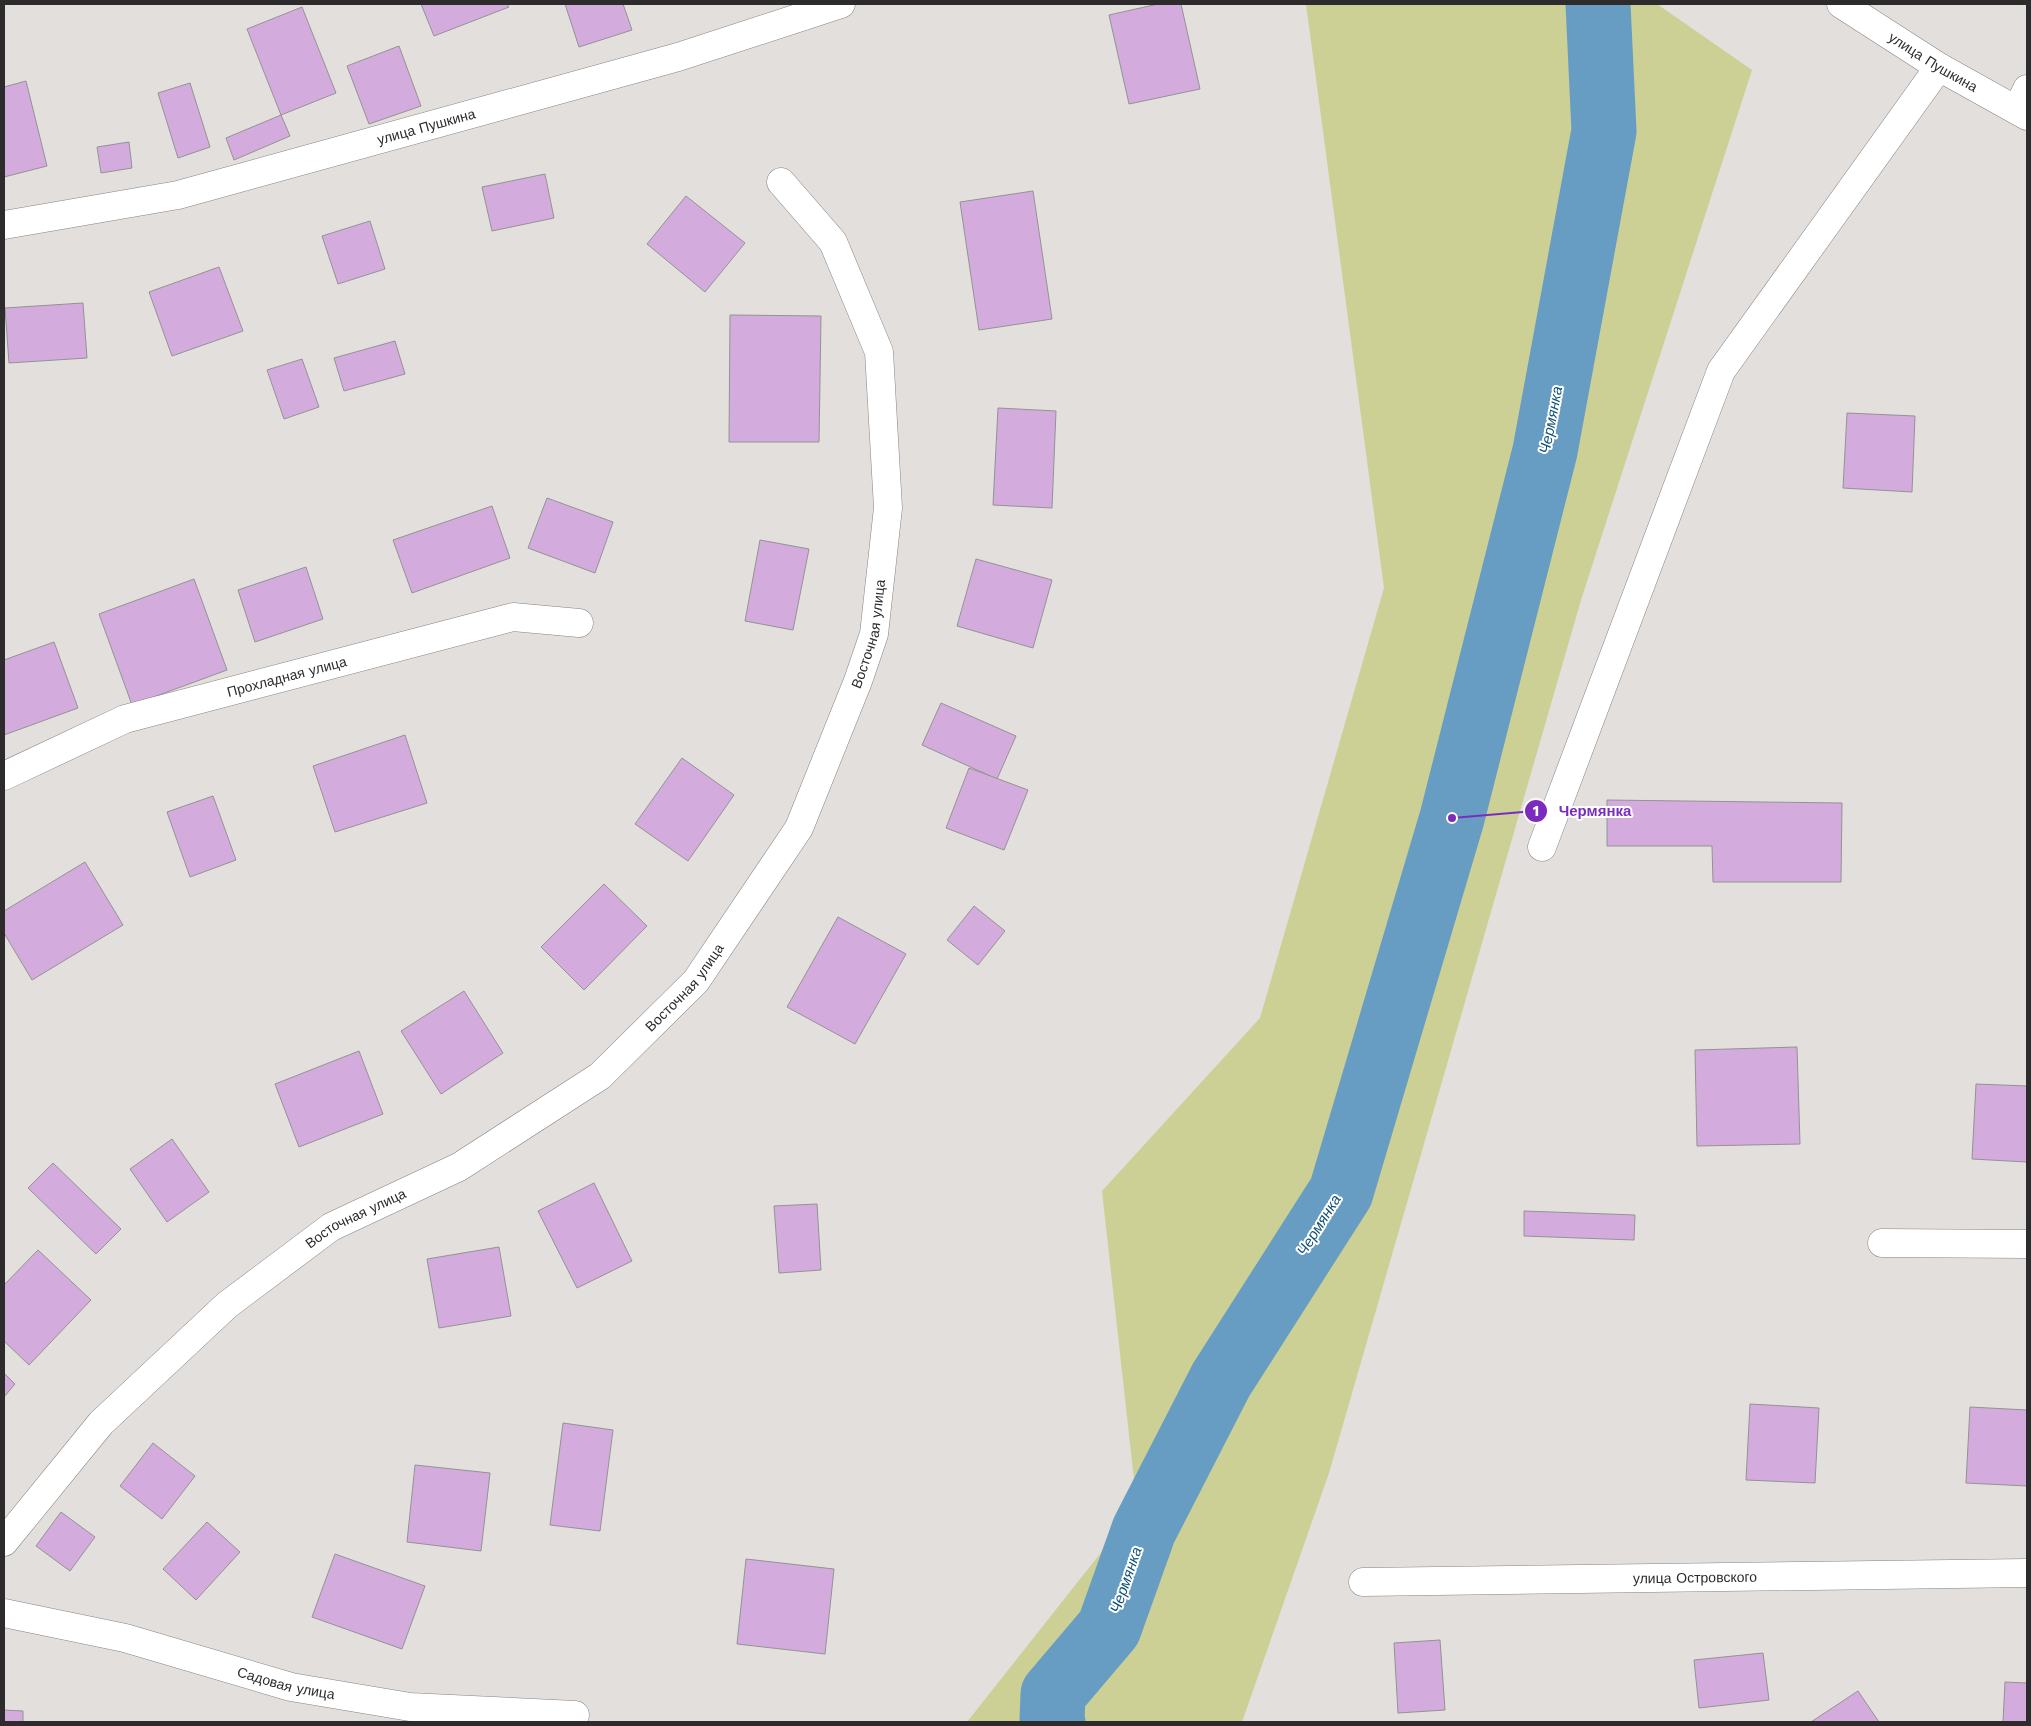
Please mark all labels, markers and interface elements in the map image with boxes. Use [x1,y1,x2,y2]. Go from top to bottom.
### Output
street label: улица Пушкина [1886,29,1981,95]
street label: улица Пушкина [375,105,477,148]
water label: Чермянка [1536,385,1566,455]
street label: Восточная улица [848,578,888,691]
street label: Прохладная улица [225,653,348,700]
callout: Чермянка [1523,796,1641,826]
text: 1 [1533,802,1539,820]
text: Чермянка [1559,802,1632,820]
street label: Восточная улица [642,940,727,1035]
street label: Восточная улица [302,1185,409,1251]
water label: Чермянка [1293,1191,1345,1259]
water label: Чермянка [1106,1545,1146,1615]
street label: улица Островского [1633,1569,1757,1586]
street label: Садовая улица [235,1664,336,1702]

